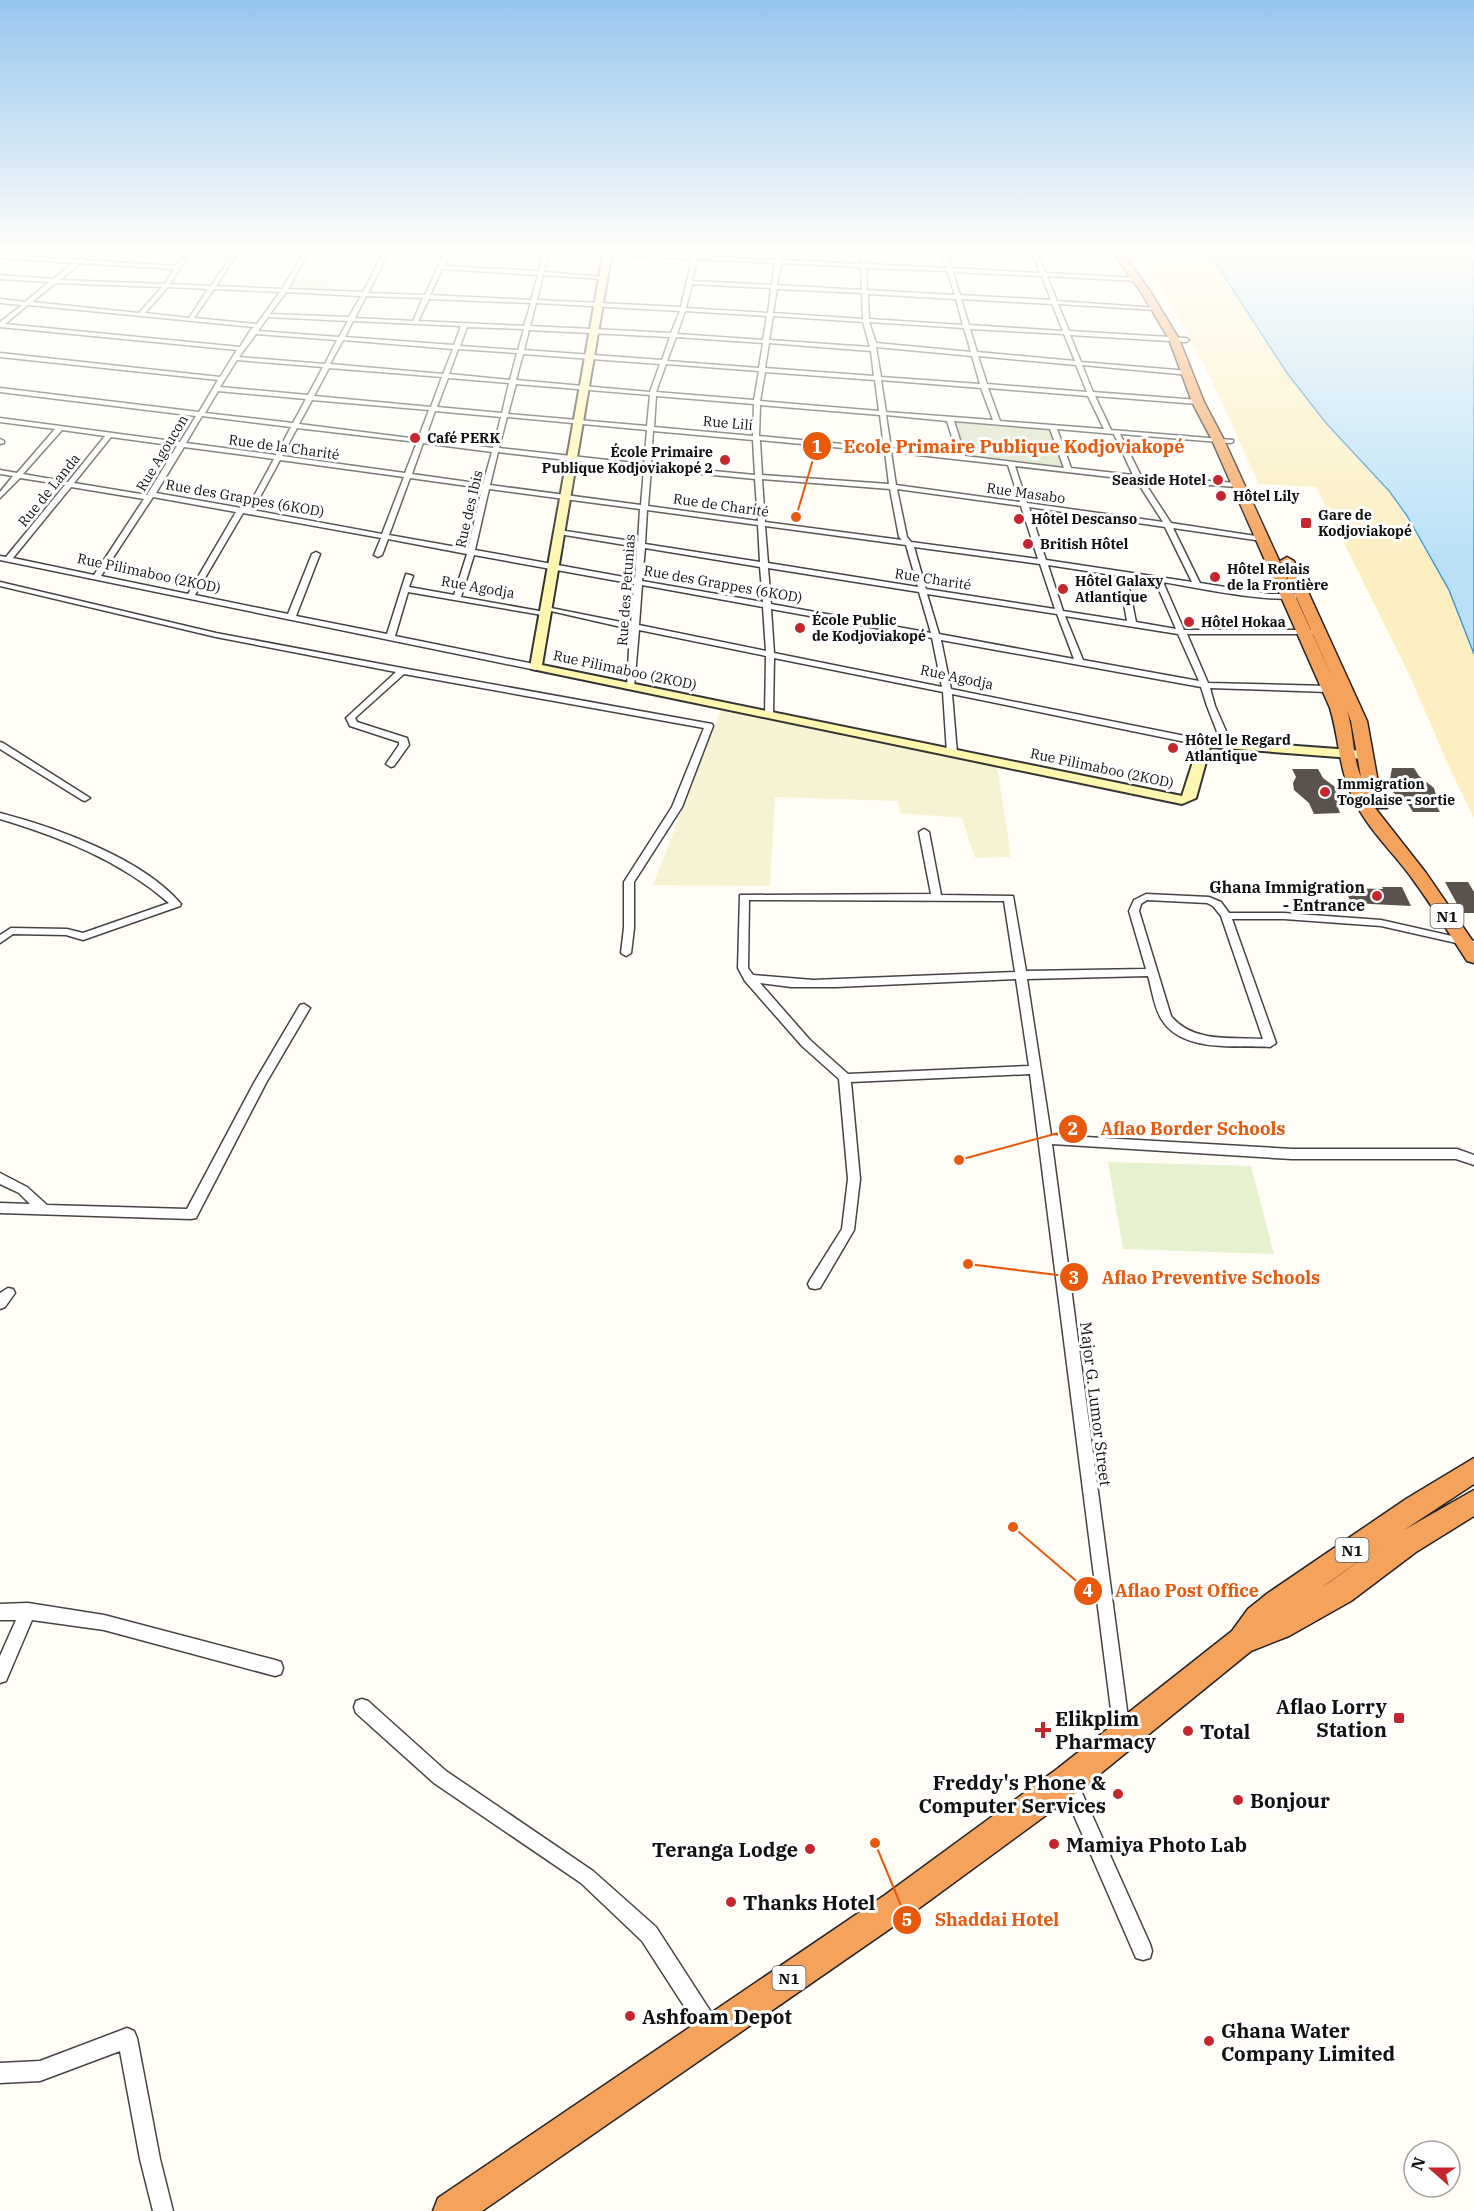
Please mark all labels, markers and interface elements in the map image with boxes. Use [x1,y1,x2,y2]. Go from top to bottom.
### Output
street label: Rue Agoucon [132,411,192,495]
street label: Rue Lili [702,412,754,434]
callout: Ecole Primaire Publique Kodjoviakopé [802,428,1197,464]
place label: Café PERK [427,429,500,447]
street label: Rue de la Charité [227,430,341,464]
marker: Café PERK [408,431,422,445]
text: 1 [812,435,823,458]
text: Ecole Primaire Publique Kodjoviakopé [844,435,1184,458]
place label: École Primaire Publique Kodjoviakopé 2 [542,442,713,477]
street label: Rue de Landa [14,449,84,530]
marker: École Primaire Publique Kodjoviakopé 2 [718,453,732,467]
street label: Rue des Ibis [451,468,487,550]
place label: Seaside Hotel [1112,471,1206,489]
marker: Seaside Hotel [1211,473,1225,487]
street label: Rue des Grappes (6KOD) [164,475,326,521]
street label: Rue Masabo [985,479,1067,507]
place label: Hôtel Lily [1233,487,1299,505]
street label: Rue de Charité [672,489,770,521]
marker: Hôtel Lily [1214,489,1228,503]
place label: Gare de Kodjoviakopé [1318,506,1412,540]
place label: Hôtel Descanso [1031,510,1137,528]
marker: Hôtel Descanso [1012,512,1026,526]
marker: Gare de Kodjoviakopé [1299,516,1313,530]
street label: Rue des Petunias [613,533,639,647]
place label: British Hôtel [1040,535,1129,553]
marker: British Hôtel [1021,537,1035,551]
street label: Rue Pilimaboo (2KOD) [76,549,222,597]
place label: Hôtel Relais de la Frontière [1227,560,1329,594]
street label: Rue des Grappes (6KOD) [642,561,804,607]
street label: Rue Charité [893,564,973,594]
marker: Hôtel Relais de la Frontière [1208,570,1222,584]
street label: Rue Agodja [440,572,517,602]
place label: Hôtel Galaxy Atlantique [1075,572,1163,606]
marker: Hôtel Galaxy Atlantique [1056,582,1070,596]
place label: École Public de Kodjoviakopé [812,610,926,645]
place label: Hôtel Hokaa [1201,613,1286,631]
marker: Hôtel Hokaa [1182,615,1196,629]
marker: École Public de Kodjoviakopé [793,621,807,635]
street label: Rue Pilimaboo (2KOD) [552,646,698,694]
street label: Rue Agodja [919,660,996,694]
place label: Hôtel le Regard Atlantique [1185,731,1291,765]
marker: Hôtel le Regard Atlantique [1166,741,1180,755]
street label: Rue Pilimaboo (2KOD) [1029,744,1175,792]
place label: Immigration Togolaise - sortie [1337,775,1455,809]
marker: Immigration Togolaise - sortie [1318,785,1332,799]
place label: Ghana Immigration - Entrance [1209,877,1365,915]
marker: Ghana Immigration - Entrance [1370,889,1384,903]
road number: N1 [1430,904,1464,928]
callout: Aflao Border Schools [1058,1111,1297,1147]
text: 2 [1068,1117,1078,1140]
text: Aflao Border Schools [1100,1117,1286,1140]
callout: Aflao Preventive Schools [1059,1259,1332,1295]
text: 3 [1069,1266,1079,1289]
text: Aflao Preventive Schools [1102,1266,1320,1289]
street label: Major G. Lumor Street [1076,1321,1116,1488]
road number: N1 [1336,1538,1368,1562]
callout: Aflao Post Office [1073,1573,1271,1609]
text: 4 [1083,1579,1094,1602]
text: Aflao Post Office [1115,1579,1259,1602]
place label: Aflao Lorry Station [1276,1693,1388,1743]
place label: Elikplim Pharmacy [1055,1705,1156,1755]
marker: Aflao Lorry Station [1392,1711,1406,1725]
place label: Total [1200,1718,1250,1745]
marker: Elikplim Pharmacy [1036,1723,1050,1737]
marker: Total [1181,1724,1195,1738]
place label: Freddy's Phone & Computer Services [919,1769,1106,1819]
marker: Freddy's Phone & Computer Services [1111,1787,1125,1801]
place label: Bonjour [1250,1787,1330,1814]
marker: Bonjour [1231,1793,1245,1807]
place label: Mamiya Photo Lab [1066,1831,1247,1858]
place label: Teranga Lodge [652,1836,798,1863]
marker: Mamiya Photo Lab [1047,1837,1061,1851]
marker: Teranga Lodge [803,1842,817,1856]
place label: Thanks Hotel [743,1889,875,1916]
marker: Thanks Hotel [724,1895,738,1909]
callout: Shaddai Hotel [892,1902,1071,1938]
text: 5 [902,1908,912,1931]
text: Shaddai Hotel [935,1908,1059,1931]
road number: N1 [772,1966,806,1990]
place label: Ashfoam Depot [642,2003,792,2030]
marker: Ashfoam Depot [623,2009,637,2023]
place label: Ghana Water Company Limited [1221,2017,1396,2067]
marker: Ghana Water Company Limited [1202,2034,1216,2048]
north arrow [1402,2139,1462,2199]
text: N [1406,2154,1430,2173]

